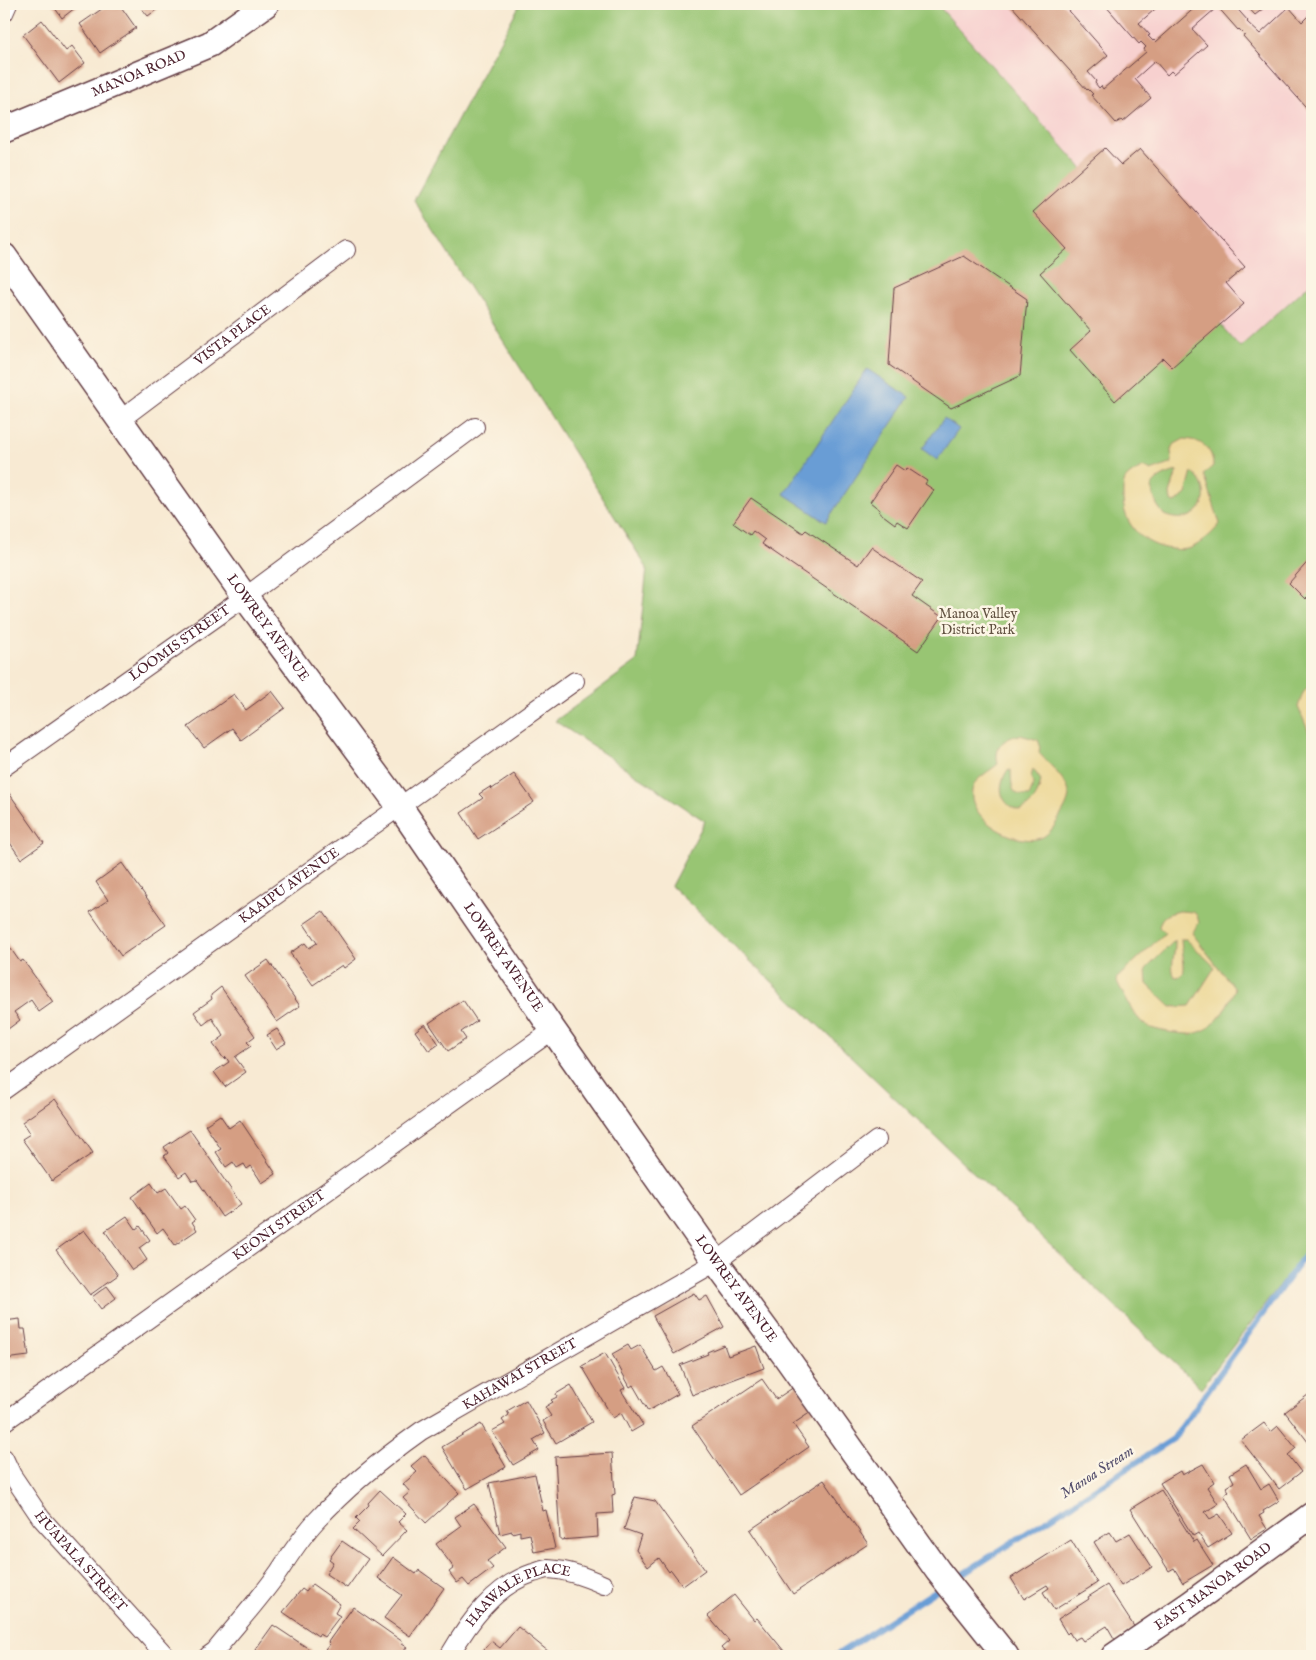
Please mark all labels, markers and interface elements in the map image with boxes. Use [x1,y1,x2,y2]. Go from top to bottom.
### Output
street label: MANOA ROAD [89,46,189,101]
street label: VISTA PLACE [190,300,275,371]
street label: LOWREY AVENUE [223,571,314,685]
street label: LOOMIS STREET [125,601,235,685]
park label: Manoa Valley District Park [939,605,1017,639]
street label: KAAIPU AVENUE [236,843,343,928]
street label: LOWREY AVENUE [459,899,547,1016]
street label: KEONI STREET [229,1186,330,1265]
street label: LOWREY AVENUE [691,1231,781,1346]
street label: KAHAWAI STREET [459,1334,581,1414]
water label: Manoa Stream [1057,1441,1137,1503]
street label: HUAPALA STREET [30,1507,131,1616]
street label: EAST MANOA ROAD [1151,1538,1275,1635]
street label: HAAWALE PLACE [462,1560,573,1630]

